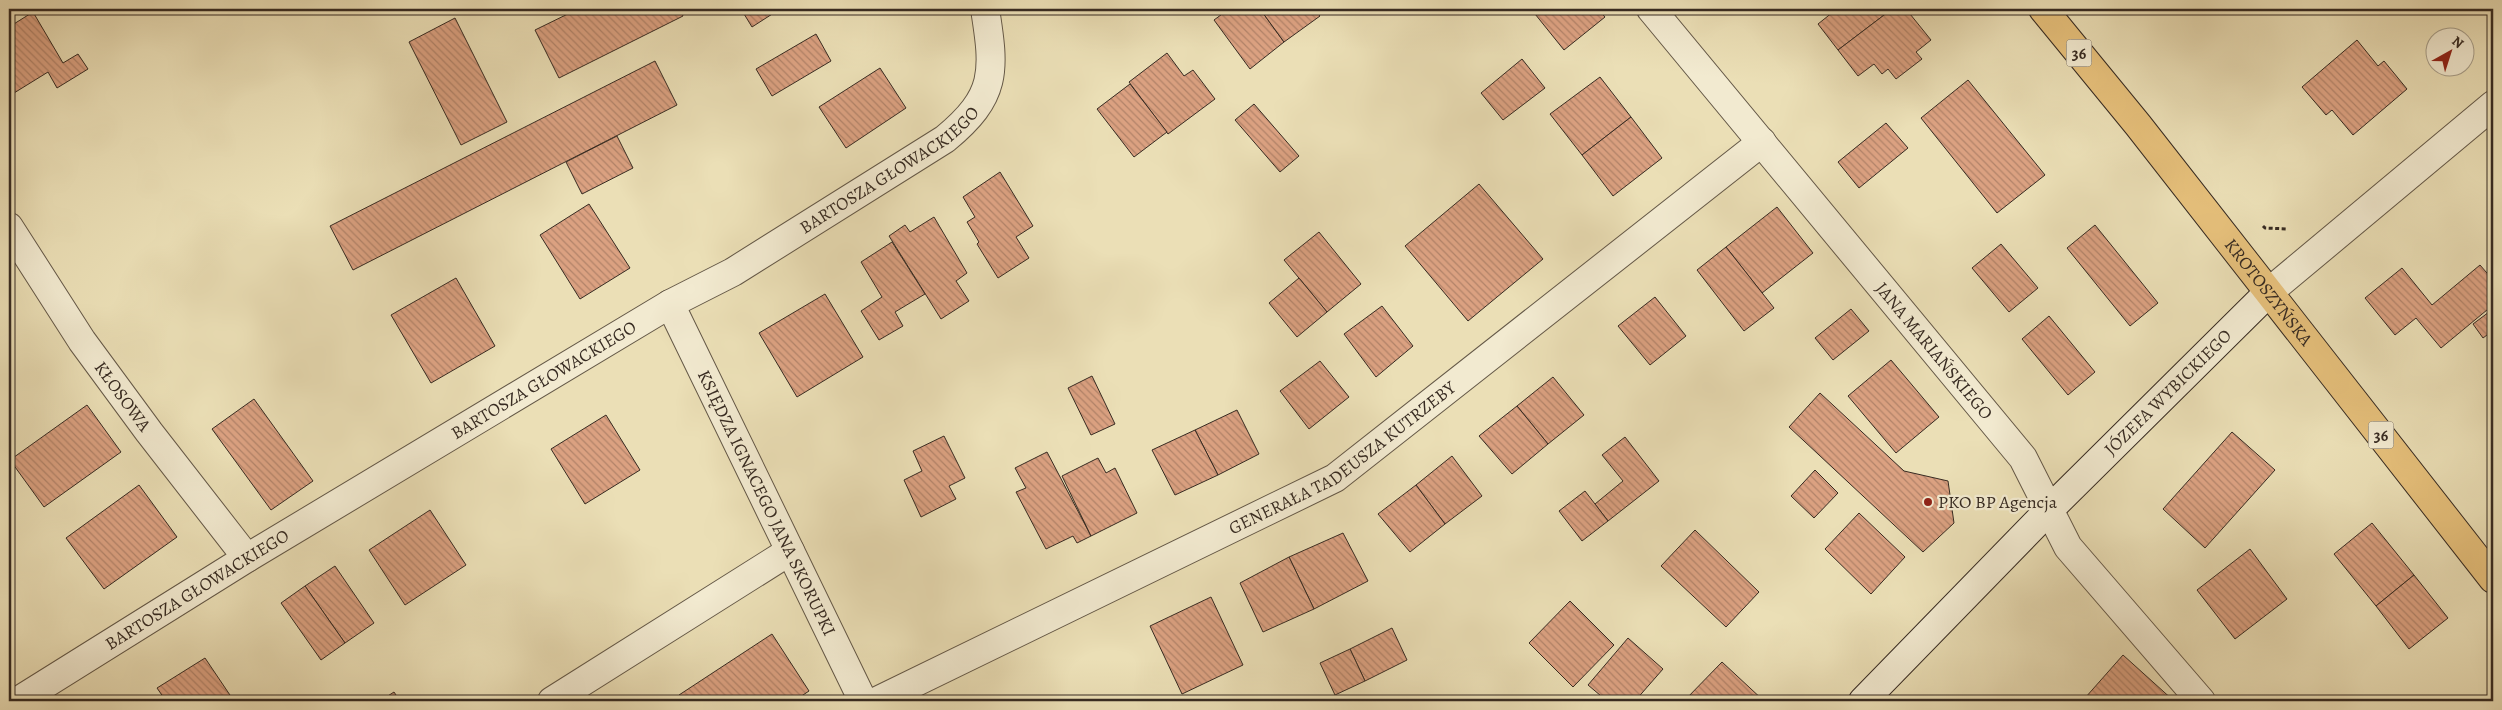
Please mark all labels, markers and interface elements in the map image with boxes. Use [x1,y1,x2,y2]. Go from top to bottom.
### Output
north arrow [2424,28,2474,78]
text: N [2448,32,2468,53]
road number: 36 [2066,40,2092,66]
street label: BARTOSZA GŁOWACKIEGO [795,101,985,239]
street label: KROTOSZYŃSKA [2219,233,2318,351]
street label: JANA MARIAŃSKIEGO [1870,277,1998,425]
street label: BARTOSZA GŁOWACKIEGO [446,315,641,445]
street label: JÓZEFA WYBICKIEGO [2099,324,2237,461]
street label: KŁOSOWA [89,356,157,437]
street label: KSIĘDZA IGNACEGO JANA SKORUPKI [692,366,841,640]
street label: GENERAŁA TADEUSZA KUTRZEBY [1225,375,1462,540]
road number: 36 [2368,422,2394,448]
place label: PKO BP Agencja [1938,490,2058,514]
marker: PKO BP Agencja [1922,496,1934,508]
street label: BARTOSZA GŁOWACKIEGO [101,523,294,656]

